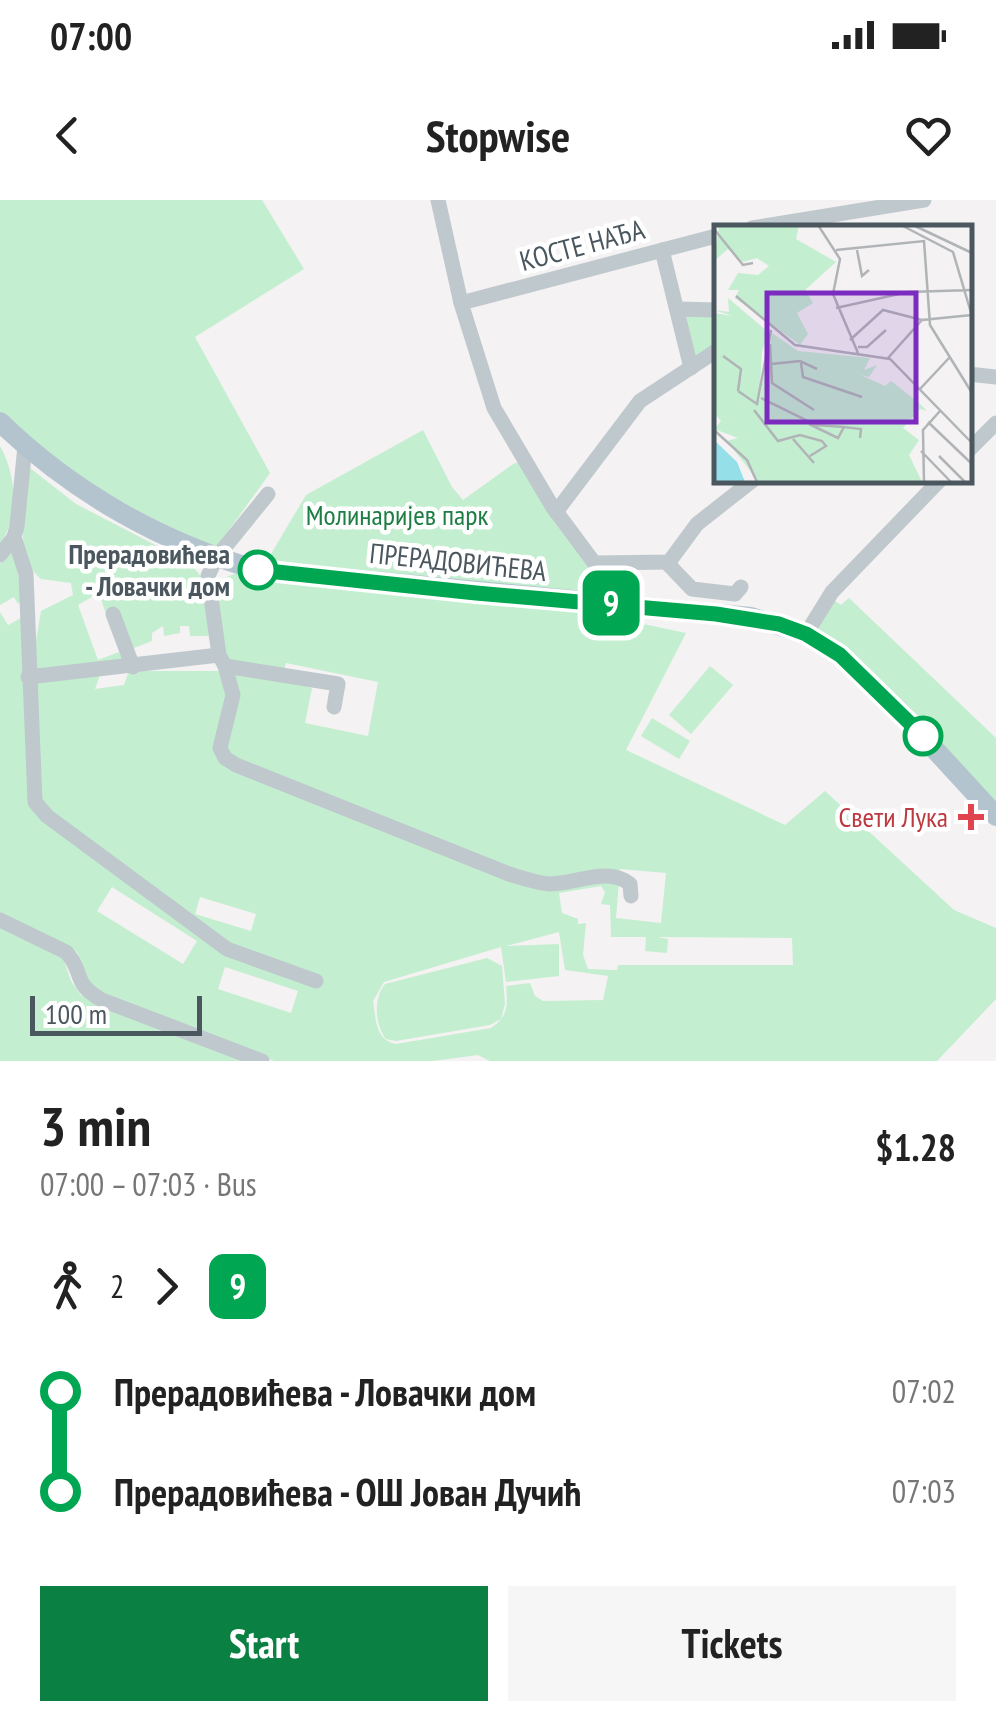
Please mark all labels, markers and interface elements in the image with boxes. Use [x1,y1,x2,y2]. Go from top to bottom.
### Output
text: 07:00 [50,11,132,60]
text: Stopwise [426,106,570,164]
icon: back [40,108,95,163]
icon: heart [901,108,956,163]
street label: КОСТЕ НАЂА [515,210,649,279]
inset map [714,225,971,482]
park label: Молинаријев парк [306,496,488,533]
street label: ПРЕРАДОВИЋЕВА [368,534,549,589]
place label: Прерадовићева - Ловачки дом [69,535,230,604]
marker: Прерадовићева - Ловачки дом [239,551,277,589]
line badge: 9 [578,570,644,636]
text: 9 [603,580,619,626]
unlabelled marker [904,717,942,755]
place label: Свети Лука [839,798,948,835]
marker: Свети Лука [958,804,984,830]
scale bar [30,991,202,1036]
text: 100 m [45,995,107,1032]
text: 3 min [40,1090,151,1161]
text: $1.28 [875,1122,956,1171]
text: 07:00 – 07:03 · Bus [40,1163,257,1205]
icon: walk [40,1259,95,1314]
icon: forward [139,1259,194,1314]
text: 9 [229,1263,246,1309]
text: 2 [110,1265,124,1307]
text: Прерадовићева - Ловачки дом [114,1367,536,1416]
text: 07:02 [892,1370,956,1412]
text: Прерадовићева - ОШ Јован Дучић [114,1467,581,1516]
text: 07:03 [892,1470,956,1512]
button: Start [40,1586,488,1701]
button: Tickets [508,1586,956,1701]

